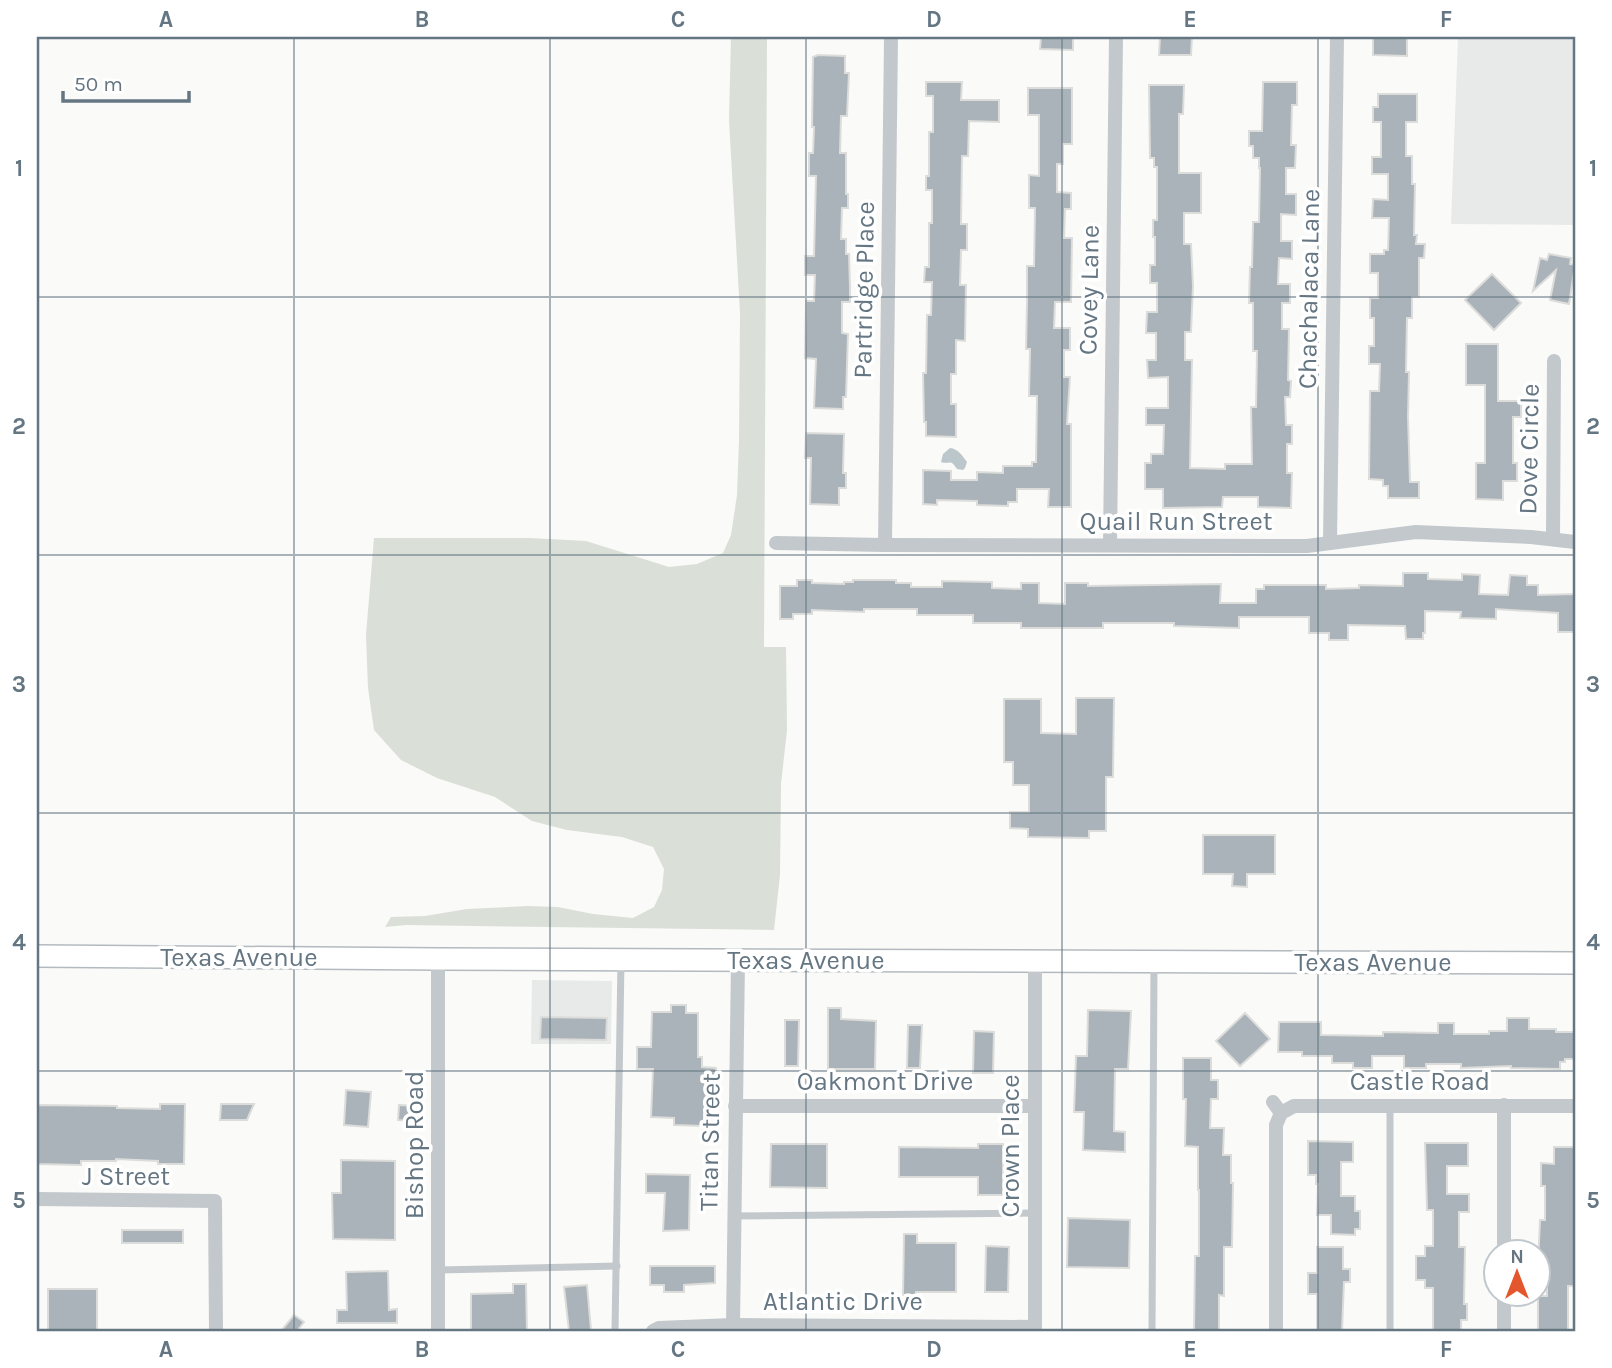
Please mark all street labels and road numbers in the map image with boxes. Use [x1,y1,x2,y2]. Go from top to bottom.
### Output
street label: Chachalaca Lane [1292,189,1326,389]
street label: Partridge Place [847,201,881,379]
street label: Covey Lane [1072,225,1106,355]
street label: Dove Circle [1512,383,1546,515]
street label: Quail Run Street [1079,506,1273,537]
street label: Texas Avenue [160,942,318,973]
street label: Texas Avenue [727,945,885,976]
street label: Texas Avenue [1294,947,1452,978]
street label: Oakmont Drive [797,1066,973,1097]
street label: Castle Road [1350,1066,1490,1097]
street label: Bishop Road [399,1071,430,1219]
street label: Titan Street [693,1072,727,1211]
street label: Crown Place [995,1074,1026,1218]
street label: J Street [82,1161,170,1192]
street label: Atlantic Drive [763,1286,923,1317]

